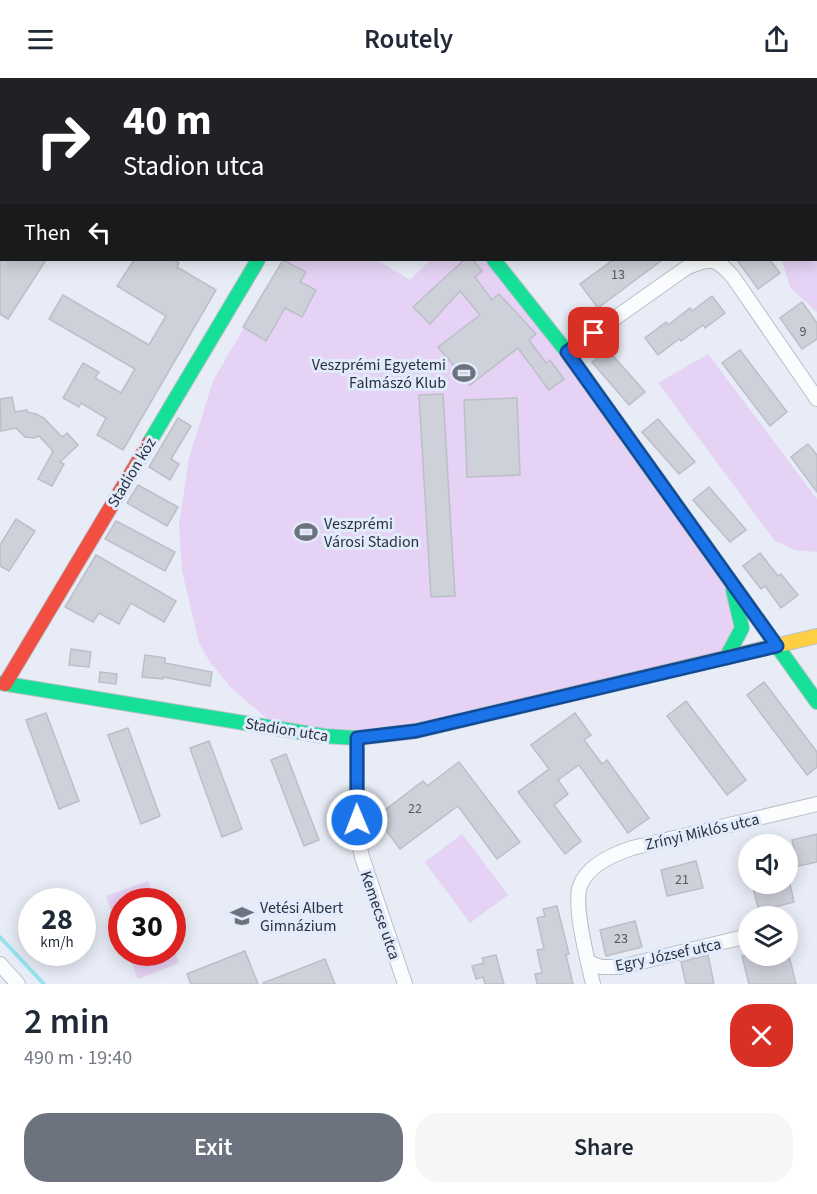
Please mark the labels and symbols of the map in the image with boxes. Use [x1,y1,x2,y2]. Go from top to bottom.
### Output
house number: 13 [611,265,625,285]
pin [568,307,619,358]
house number: 9 [800,322,807,342]
place label: Veszprémi Egyetemi Falmászó Klub [312,354,446,394]
sports icon: Veszprémi Egyetemi Falmászó Klub [451,360,477,386]
street label: Stadion köz [102,433,161,512]
place label: Veszprémi Városi Stadion [324,513,419,553]
sports icon: Veszprémi Városi Stadion [293,519,319,545]
street label: Stadion utca [244,713,330,747]
position arrow [325,788,389,852]
house number: 22 [408,799,422,819]
street label: Zrínyi Miklós utca [643,808,762,856]
street label: Kemecse utca [355,868,406,963]
house number: 21 [675,870,689,890]
speed limit sign: 30 [108,888,186,966]
place label: Vetési Albert Gimnázium [260,897,344,937]
school or university icon: Vetési Albert Gimnázium [229,903,255,929]
house number: 23 [614,929,628,949]
street label: Egry József utca [613,933,723,977]

